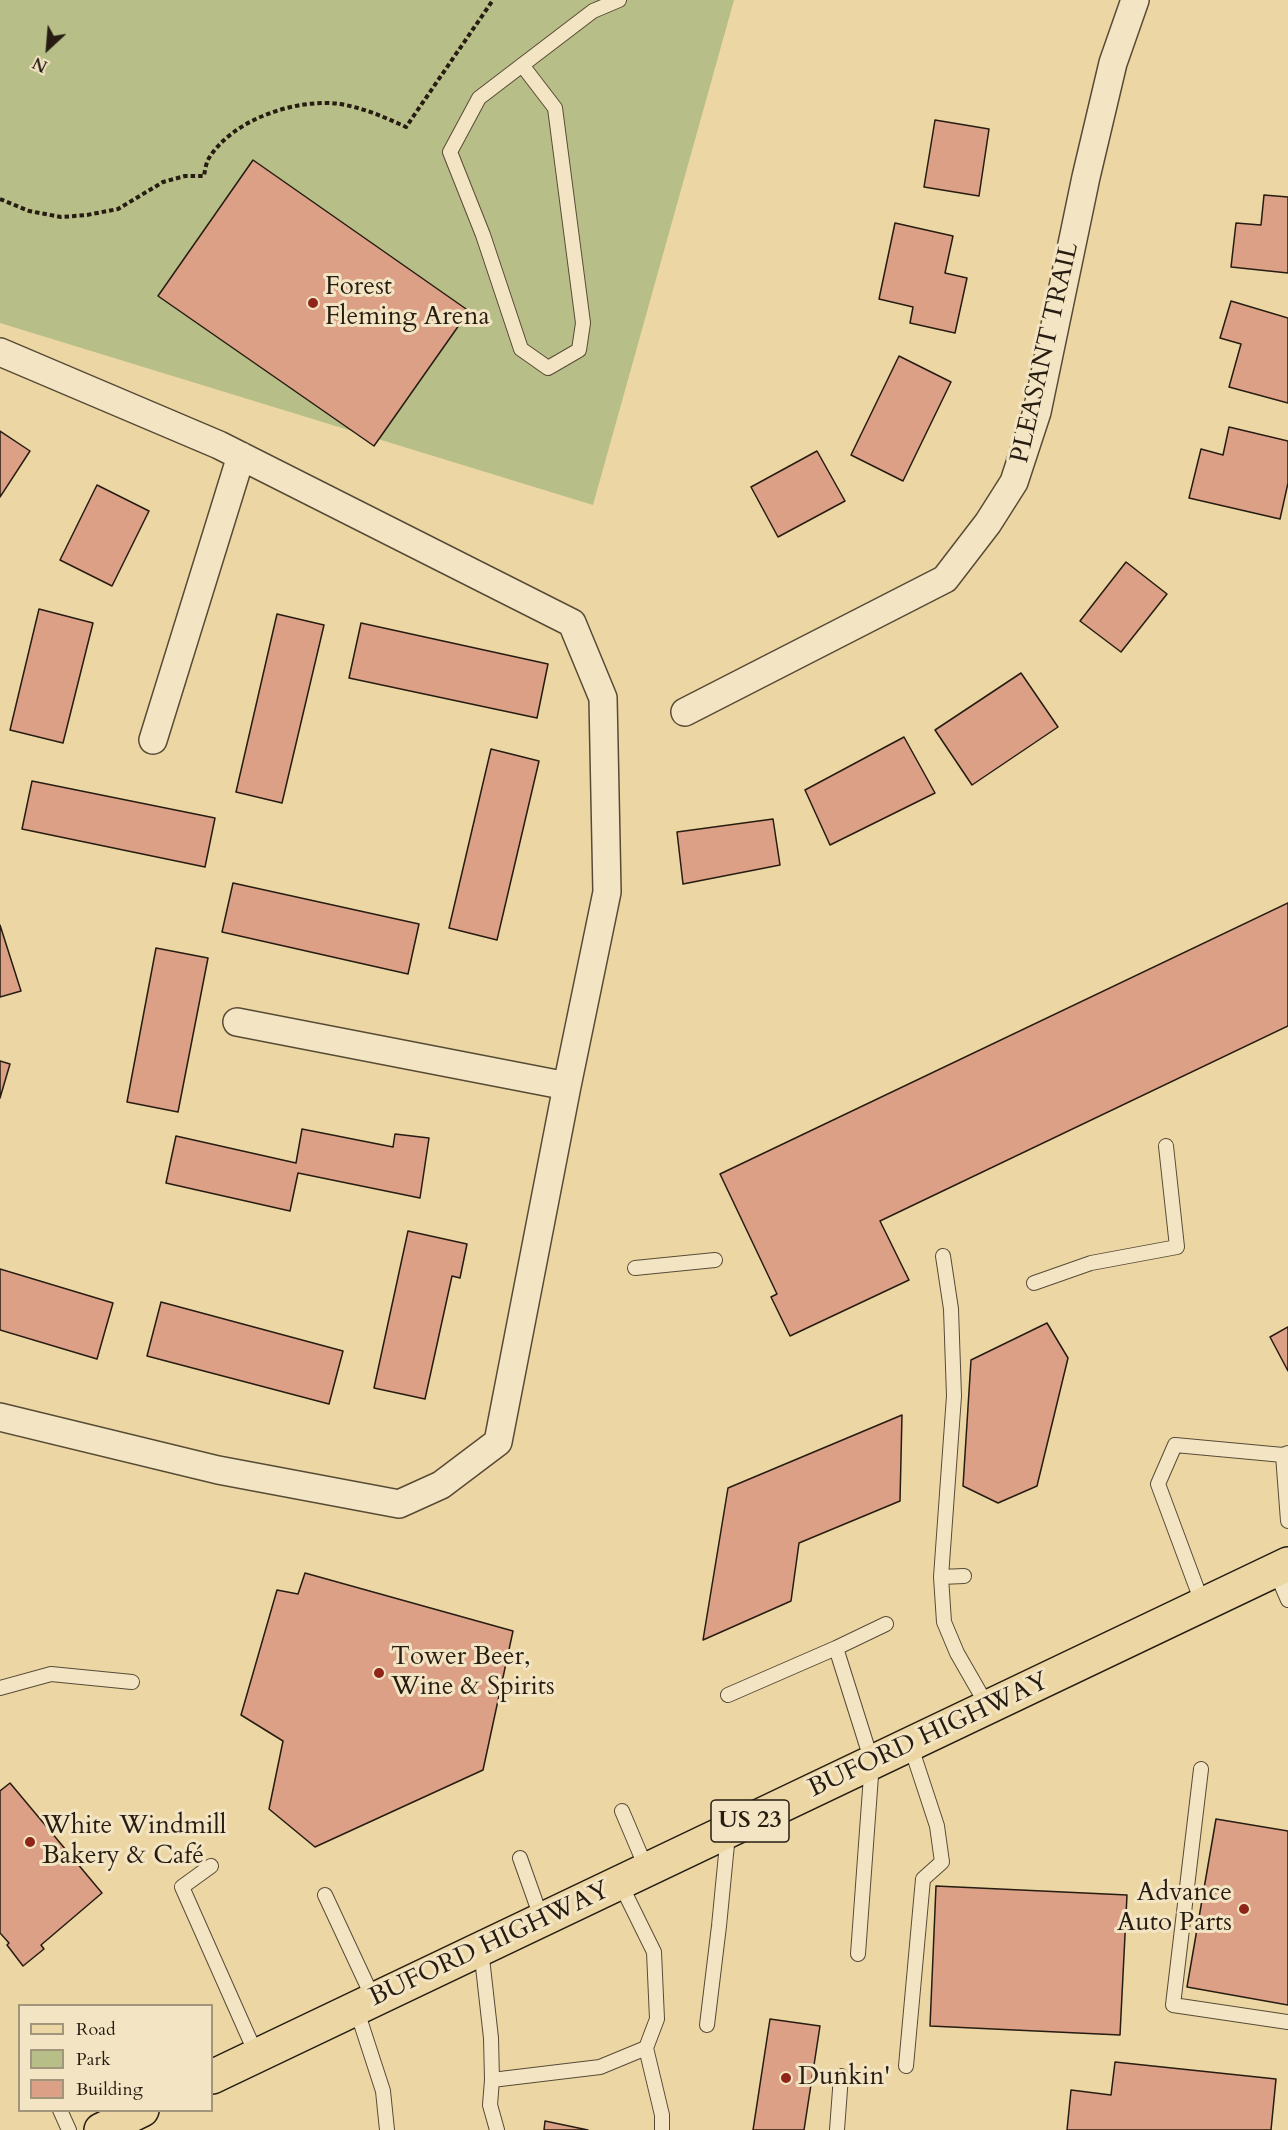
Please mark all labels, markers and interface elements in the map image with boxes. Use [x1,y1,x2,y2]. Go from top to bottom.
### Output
north arrow [18,18,78,78]
text: N [29,51,51,77]
street label: PLEASANT TRAIL [1005,240,1087,466]
place label: Forest Fleming Arena [325,272,490,334]
marker: Forest Fleming Arena [306,296,320,310]
place label: Tower Beer, Wine & Spirits [391,1642,555,1703]
marker: Tower Beer, Wine & Spirits [372,1666,386,1680]
street label: BUFORD HIGHWAY [804,1667,1054,1805]
road number: US 23 [711,1800,789,1842]
place label: White Windmill Bakery & Café [42,1811,226,1872]
marker: White Windmill Bakery & Café [23,1835,37,1849]
street label: BUFORD HIGHWAY [365,1876,615,2014]
place label: Advance Auto Parts [1117,1878,1232,1940]
marker: Advance Auto Parts [1237,1902,1251,1916]
legend [18,2004,213,2112]
text: Road [76,2017,116,2042]
text: Park [76,2047,111,2072]
place label: Dunkin' [798,2062,890,2094]
marker: Dunkin' [779,2071,793,2085]
text: Building [76,2077,143,2102]

